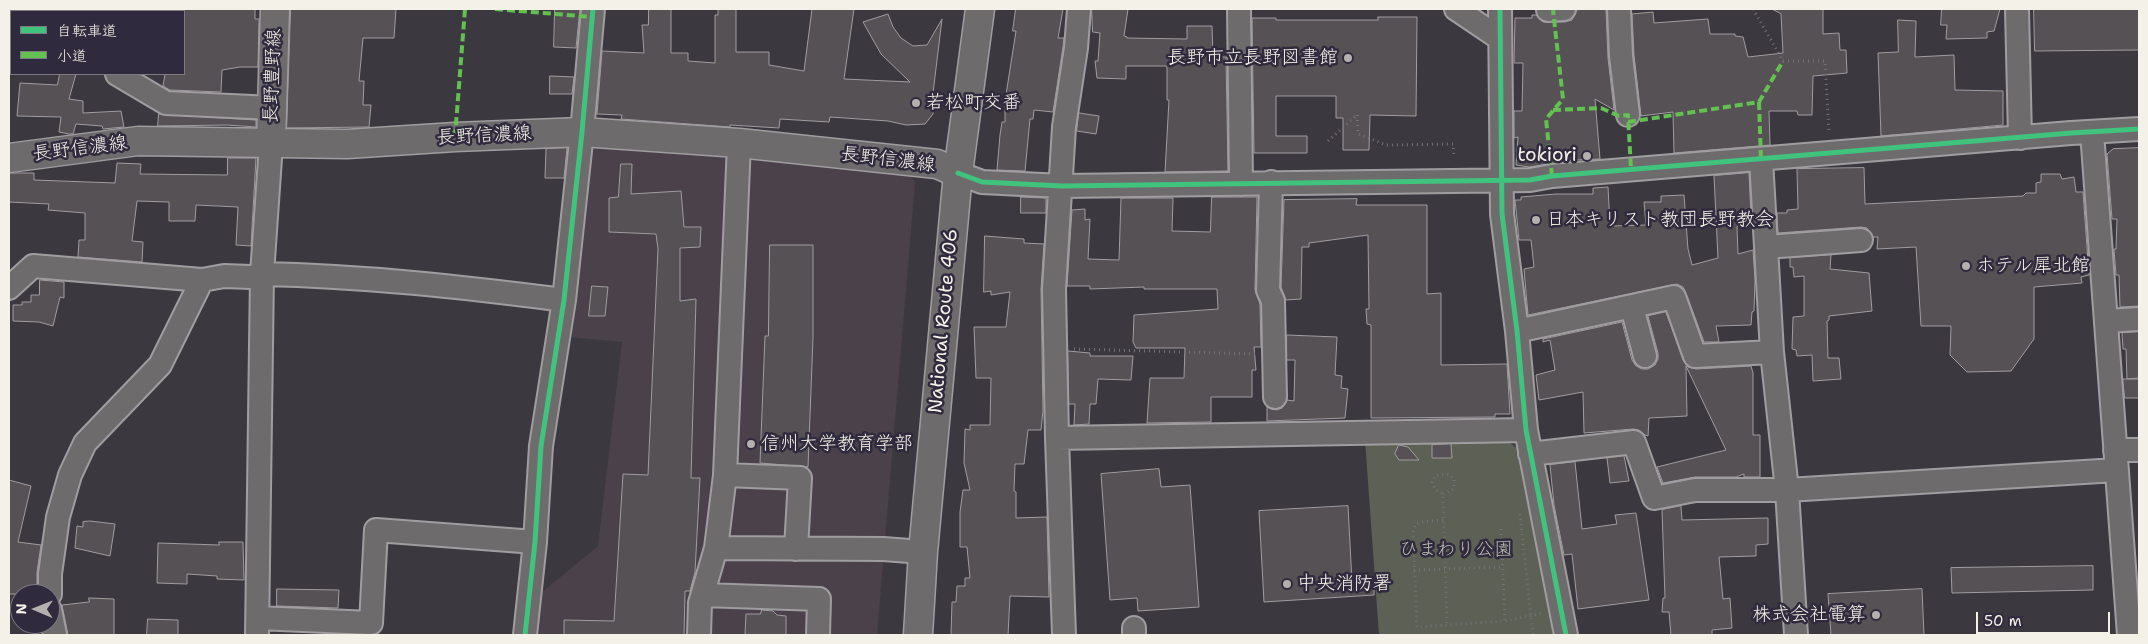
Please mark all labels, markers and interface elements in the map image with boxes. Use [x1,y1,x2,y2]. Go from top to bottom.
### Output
legend [10,10,185,75]
text: 自転車道 [57,21,117,41]
street label: 長野豊野線 [260,28,286,124]
text: 小道 [57,46,87,66]
place label: 長野市立長野図書館 [1167,47,1338,69]
marker: 長野市立長野図書館 [1342,52,1354,64]
place label: 若松町交番 [926,92,1021,114]
marker: 若松町交番 [910,97,922,109]
street label: 長野信濃線 [436,122,532,150]
street label: 長野信濃線 [31,132,129,166]
street label: 長野信濃線 [839,143,937,177]
place label: tokiori [1517,145,1577,167]
marker: tokiori [1581,150,1593,162]
place label: 日本キリスト教団長野教会 [1546,209,1774,231]
marker: 日本キリスト教団長野教会 [1530,214,1542,226]
street label: National Route 406 [925,228,963,414]
place label: ホテル犀北館 [1976,255,2090,277]
marker: ホテル犀北館 [1960,260,1972,272]
place label: 信州大学教育学部 [761,433,913,455]
marker: 信州大学教育学部 [745,438,757,450]
park label: ひまわり公園 [1399,539,1513,561]
place label: 中央消防署 [1297,573,1392,595]
marker: 中央消防署 [1281,578,1293,590]
north arrow [10,584,60,634]
scale bar [1978,602,2112,634]
text: N [12,603,30,614]
place label: 株式会社電算 [1752,604,1866,626]
marker: 株式会社電算 [1870,609,1882,621]
text: 50 m [1984,611,2022,631]

